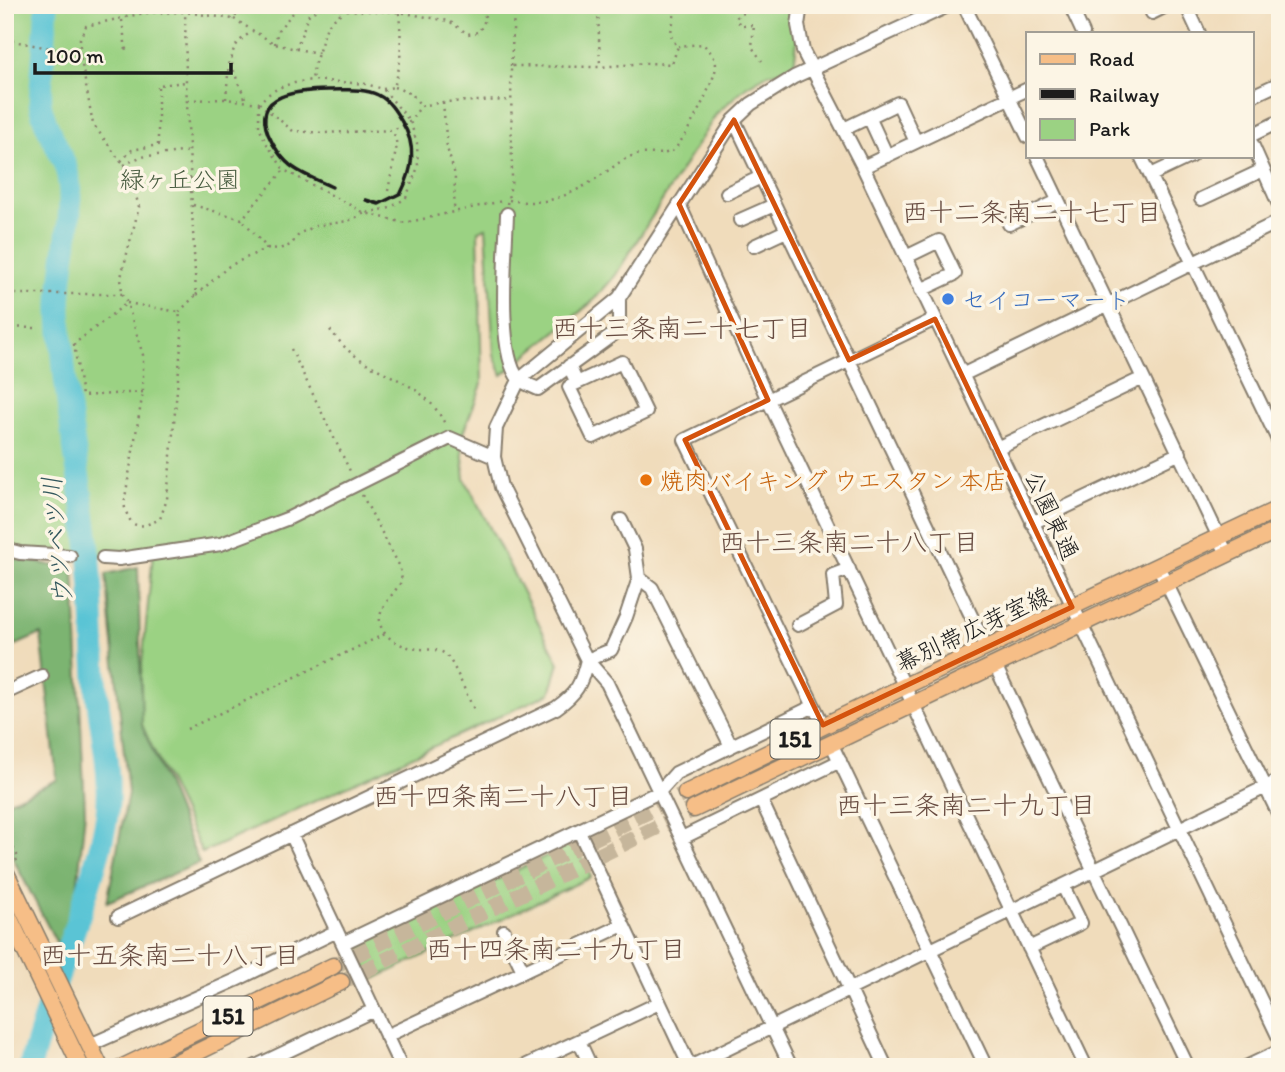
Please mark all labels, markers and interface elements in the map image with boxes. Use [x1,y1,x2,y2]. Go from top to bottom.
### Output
scale bar [35,32,231,76]
legend [1026,32,1254,158]
text: 100 m [46,43,104,68]
text: Road [1089,46,1135,71]
text: Railway [1089,82,1159,107]
text: Park [1089,116,1131,141]
park label: 緑ヶ丘公園 [120,165,240,194]
district label: 西十二条南二十七丁目 [902,196,1162,228]
place label: セイコーマート [962,285,1130,314]
marker: セイコーマート [940,291,956,307]
district label: 西十三条南二十七丁目 [552,312,812,344]
street label: 公園東通 [1019,465,1085,565]
place label: 焼肉バイキング ウエスタン 本店 [660,466,1007,495]
marker: 焼肉バイキング ウエスタン 本店 [638,472,654,488]
water label: ウツベツ川 [35,475,79,607]
district label: 西十三条南二十八丁目 [719,526,979,558]
street label: 幕別帯広芽室線 [891,580,1055,678]
road number: 151 [770,720,820,758]
district label: 西十四条南二十八丁目 [373,780,633,812]
district label: 西十三条南二十九丁目 [836,789,1096,821]
district label: 西十四条南二十九丁目 [426,933,686,965]
district label: 西十五条南二十八丁目 [40,939,300,971]
road number: 151 [204,996,252,1036]

